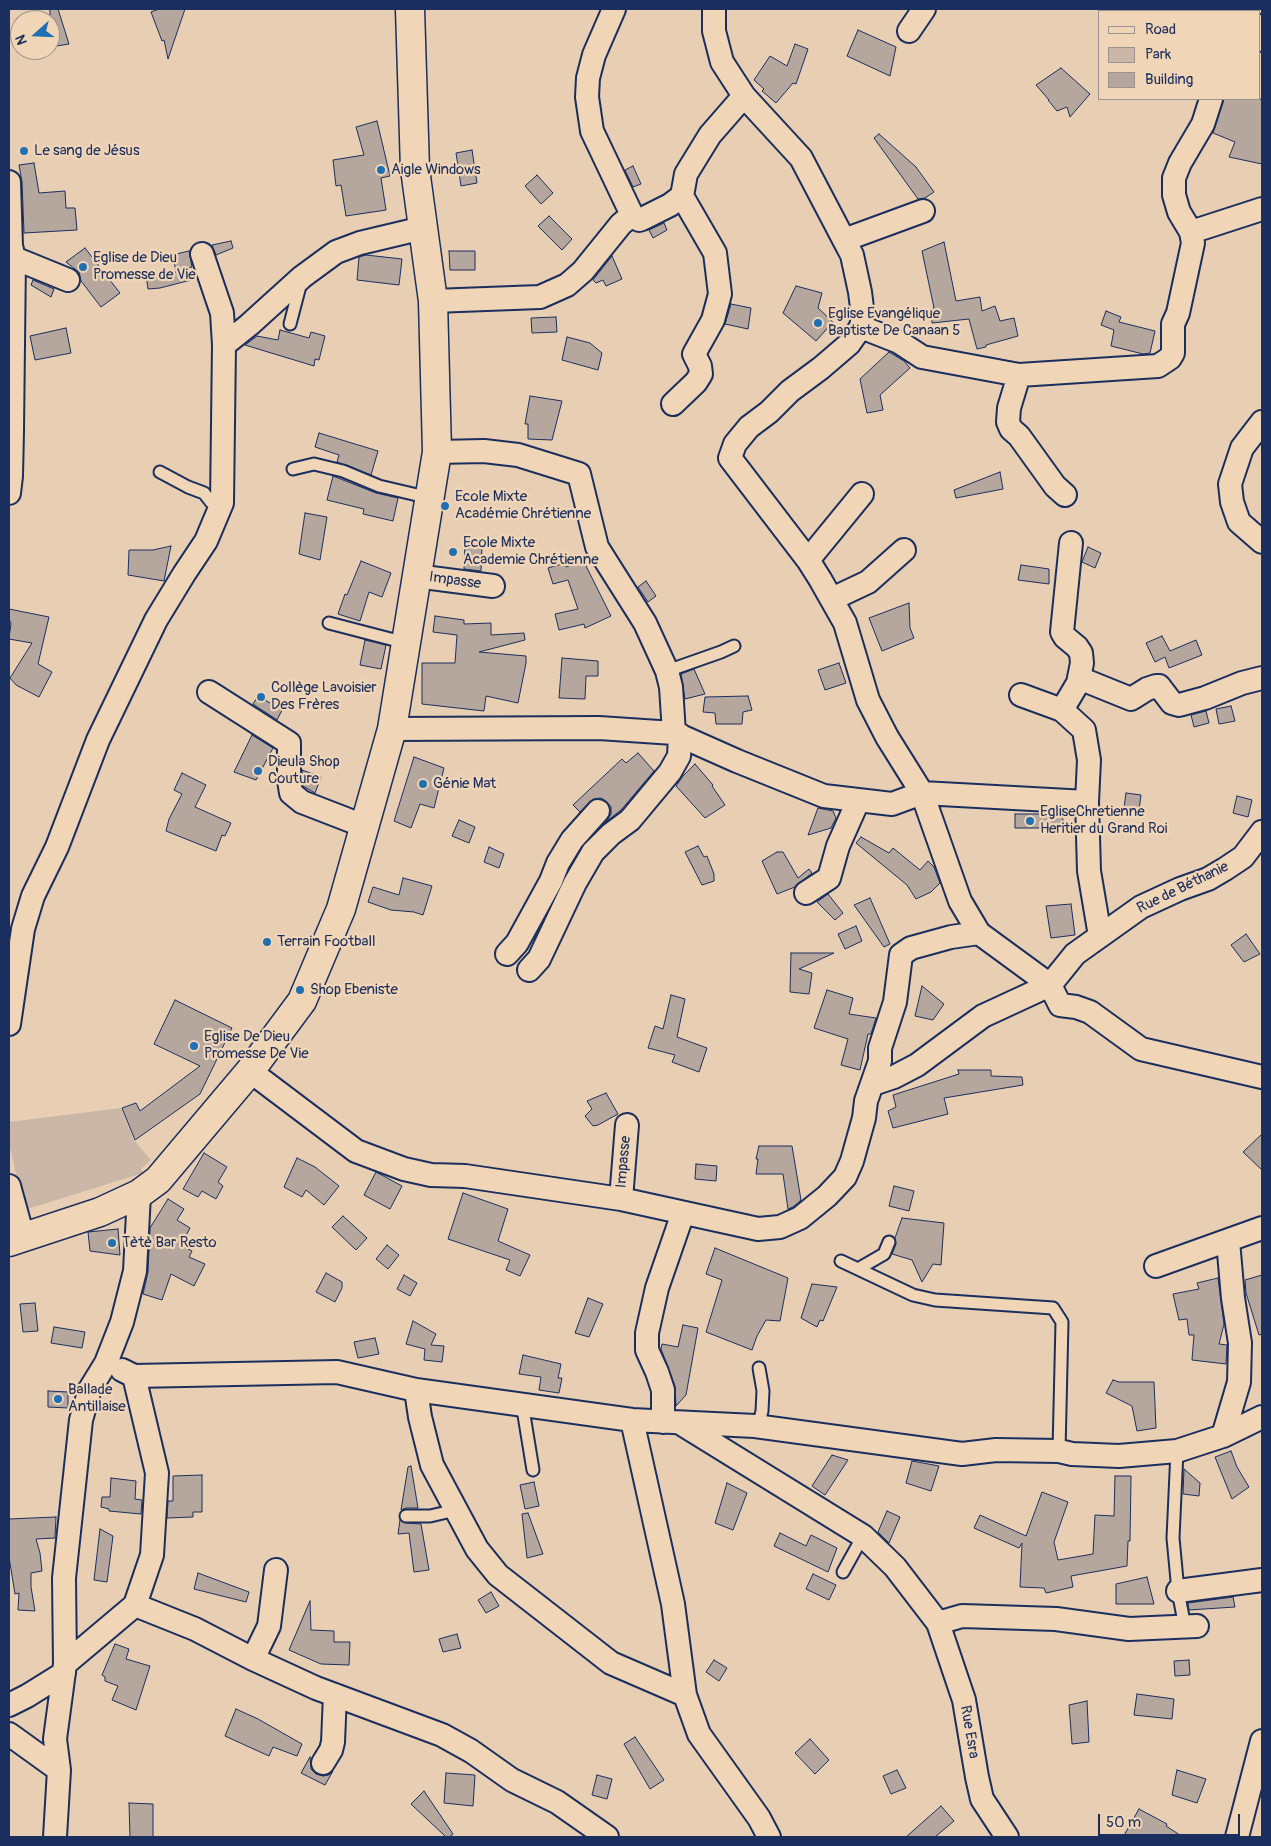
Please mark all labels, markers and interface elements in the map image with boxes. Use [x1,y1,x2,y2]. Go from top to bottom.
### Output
north arrow [10,10,60,60]
legend [1098,10,1261,100]
text: Road [1145,20,1176,39]
text: N [12,33,31,47]
text: Park [1145,45,1171,64]
text: Building [1145,70,1193,89]
place label: Le sang de Jésus [34,142,140,160]
marker: Le sang de Jésus [18,145,30,157]
place label: Aigle Windows [391,161,481,179]
marker: Aigle Windows [375,164,387,176]
place label: Eglise de Dieu Promesse de Vie [93,249,196,284]
marker: Eglise de Dieu Promesse de Vie [77,261,89,273]
place label: Eglise Evangélique Baptiste De Canaan 5 [828,305,960,340]
marker: Eglise Evangélique Baptiste De Canaan 5 [812,317,824,329]
place label: Ecole Mixte Académie Chrétienne [455,488,591,523]
marker: Ecole Mixte Académie Chrétienne [439,500,451,512]
place label: Ecole Mixte Academie Chrétienne [463,534,599,569]
marker: Ecole Mixte Academie Chrétienne [447,546,459,558]
street label: Impasse [428,568,482,594]
place label: Collège Lavoisier Des Frères [271,679,377,714]
marker: Collège Lavoisier Des Frères [255,691,267,703]
place label: Dieula Shop Couture [268,753,340,788]
marker: Dieula Shop Couture [252,765,264,777]
place label: Génie Mat [433,775,496,793]
marker: Génie Mat [417,778,429,790]
place label: EgliseChretienne Heritier du Grand Roi [1040,803,1168,838]
marker: EgliseChretienne Heritier du Grand Roi [1024,815,1036,827]
street label: Rue de Béthanie [1134,858,1232,918]
place label: Terrain Football [277,933,376,951]
marker: Terrain Football [261,936,273,948]
place label: Shop Ebeniste [310,981,398,999]
marker: Shop Ebeniste [294,984,306,996]
place label: Eglise De Dieu Promesse De Vie [204,1028,309,1063]
marker: Eglise De Dieu Promesse De Vie [188,1040,200,1052]
street label: Impasse [613,1135,635,1189]
place label: Tètè Bar Resto [122,1234,217,1252]
marker: Tètè Bar Resto [106,1237,118,1249]
place label: Ballade Antillaise [68,1381,126,1416]
marker: Ballade Antillaise [52,1393,64,1405]
street label: Rue Esra [955,1704,983,1760]
scale bar [1101,1804,1244,1836]
text: 50 m [1106,1813,1141,1832]

